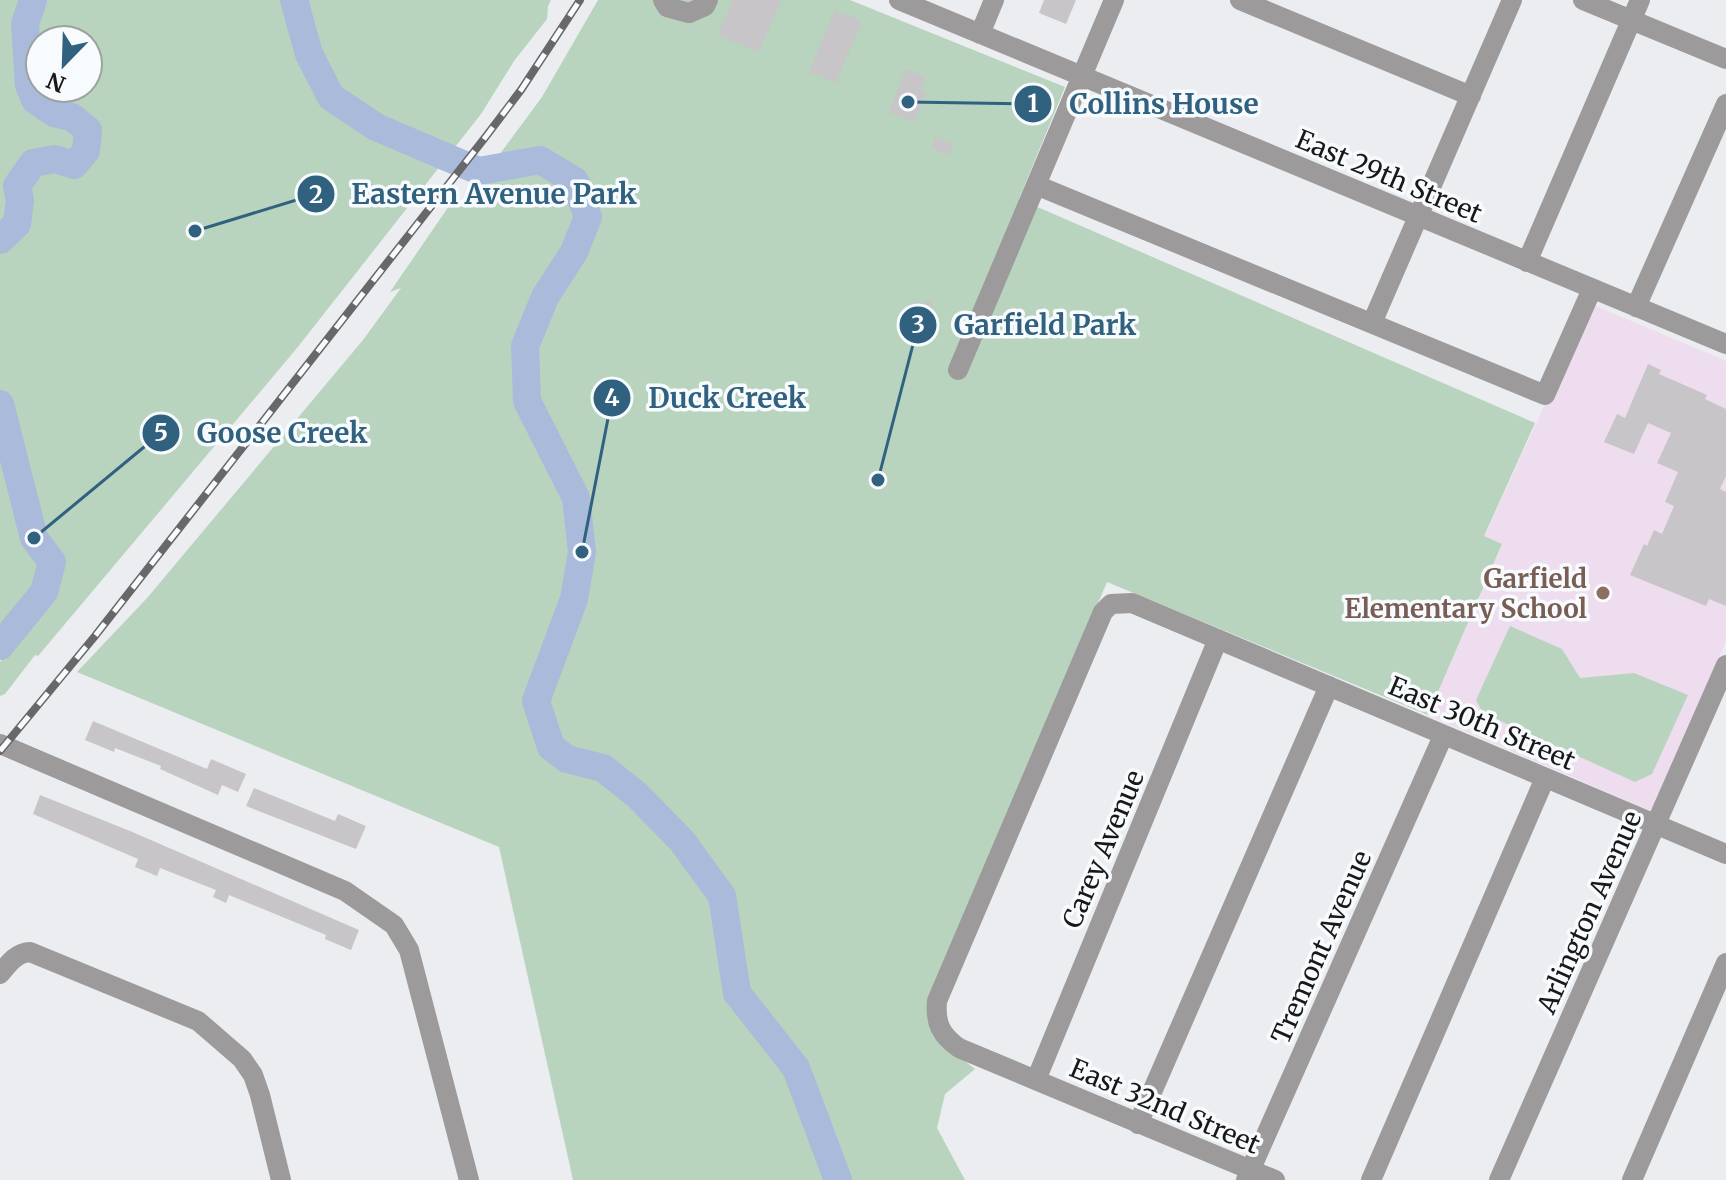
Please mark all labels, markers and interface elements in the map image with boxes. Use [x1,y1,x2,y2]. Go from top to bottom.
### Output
north arrow [24,24,104,104]
text: N [42,66,70,99]
callout: Collins House [1013,78,1274,130]
text: Collins House [1069,86,1259,122]
text: 1 [1027,88,1039,119]
street label: East 29th Street [1291,122,1487,230]
callout: Eastern Avenue Park [296,168,653,220]
text: Eastern Avenue Park [351,176,638,212]
text: 2 [309,179,323,210]
callout: Garfield Park [898,299,1152,351]
text: Garfield Park [954,307,1137,343]
text: 3 [911,309,925,340]
callout: Duck Creek [592,372,822,424]
text: Duck Creek [648,380,807,416]
text: 4 [604,382,620,413]
callout: Goose Creek [141,407,383,459]
text: Goose Creek [197,415,368,451]
text: 5 [154,417,168,448]
place label: Garfield Elementary School [1344,562,1587,625]
marker: Garfield Elementary School [1594,584,1612,602]
street label: East 30th Street [1384,669,1580,777]
street label: Carey Avenue [1055,765,1151,933]
street label: Arlington Avenue [1529,806,1648,1019]
street label: Tremont Avenue [1264,845,1378,1049]
street label: East 32nd Street [1065,1051,1265,1161]

